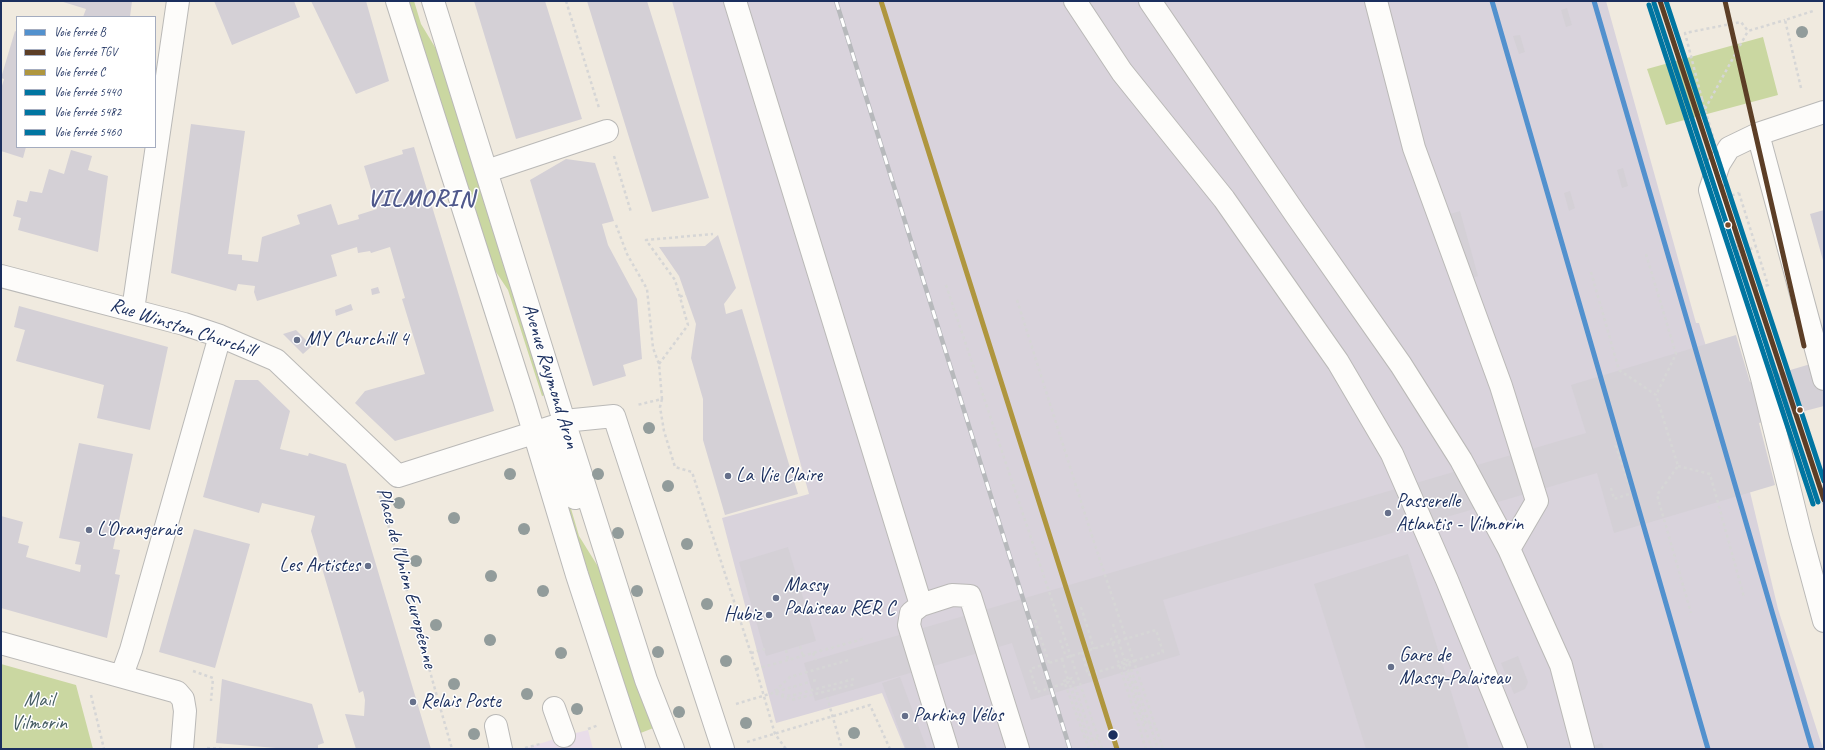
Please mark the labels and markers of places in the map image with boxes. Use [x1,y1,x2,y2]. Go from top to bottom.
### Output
unlabelled marker [1723,220,1733,230]
place label: MY Churchill 4 [305,328,409,352]
marker: MY Churchill 4 [292,335,302,345]
unlabelled marker [1795,405,1805,415]
place label: La Vie Claire [736,464,822,488]
marker: La Vie Claire [723,471,733,481]
place label: Passerelle Atlantis - Vilmorin [1396,490,1523,537]
marker: Passerelle Atlantis - Vilmorin [1383,508,1393,518]
place label: L'Orangeraie [97,518,182,542]
marker: L'Orangeraie [84,525,94,535]
place label: Les Artistes [279,554,360,578]
marker: Les Artistes [363,561,373,571]
place label: Massy Palaiseau RER C [784,574,895,621]
marker: Massy Palaiseau RER C [771,593,781,603]
place label: Hubiz [724,603,761,627]
marker: Hubiz [764,610,774,620]
place label: Gare de Massy-Palaiseau [1399,644,1510,691]
marker: Gare de Massy-Palaiseau [1386,662,1396,672]
place label: Relais Poste [421,690,501,714]
marker: Relais Poste [408,697,418,707]
place label: Parking Vélos [913,704,1003,728]
marker: Parking Vélos [900,711,910,721]
unlabelled marker [1106,728,1120,742]

